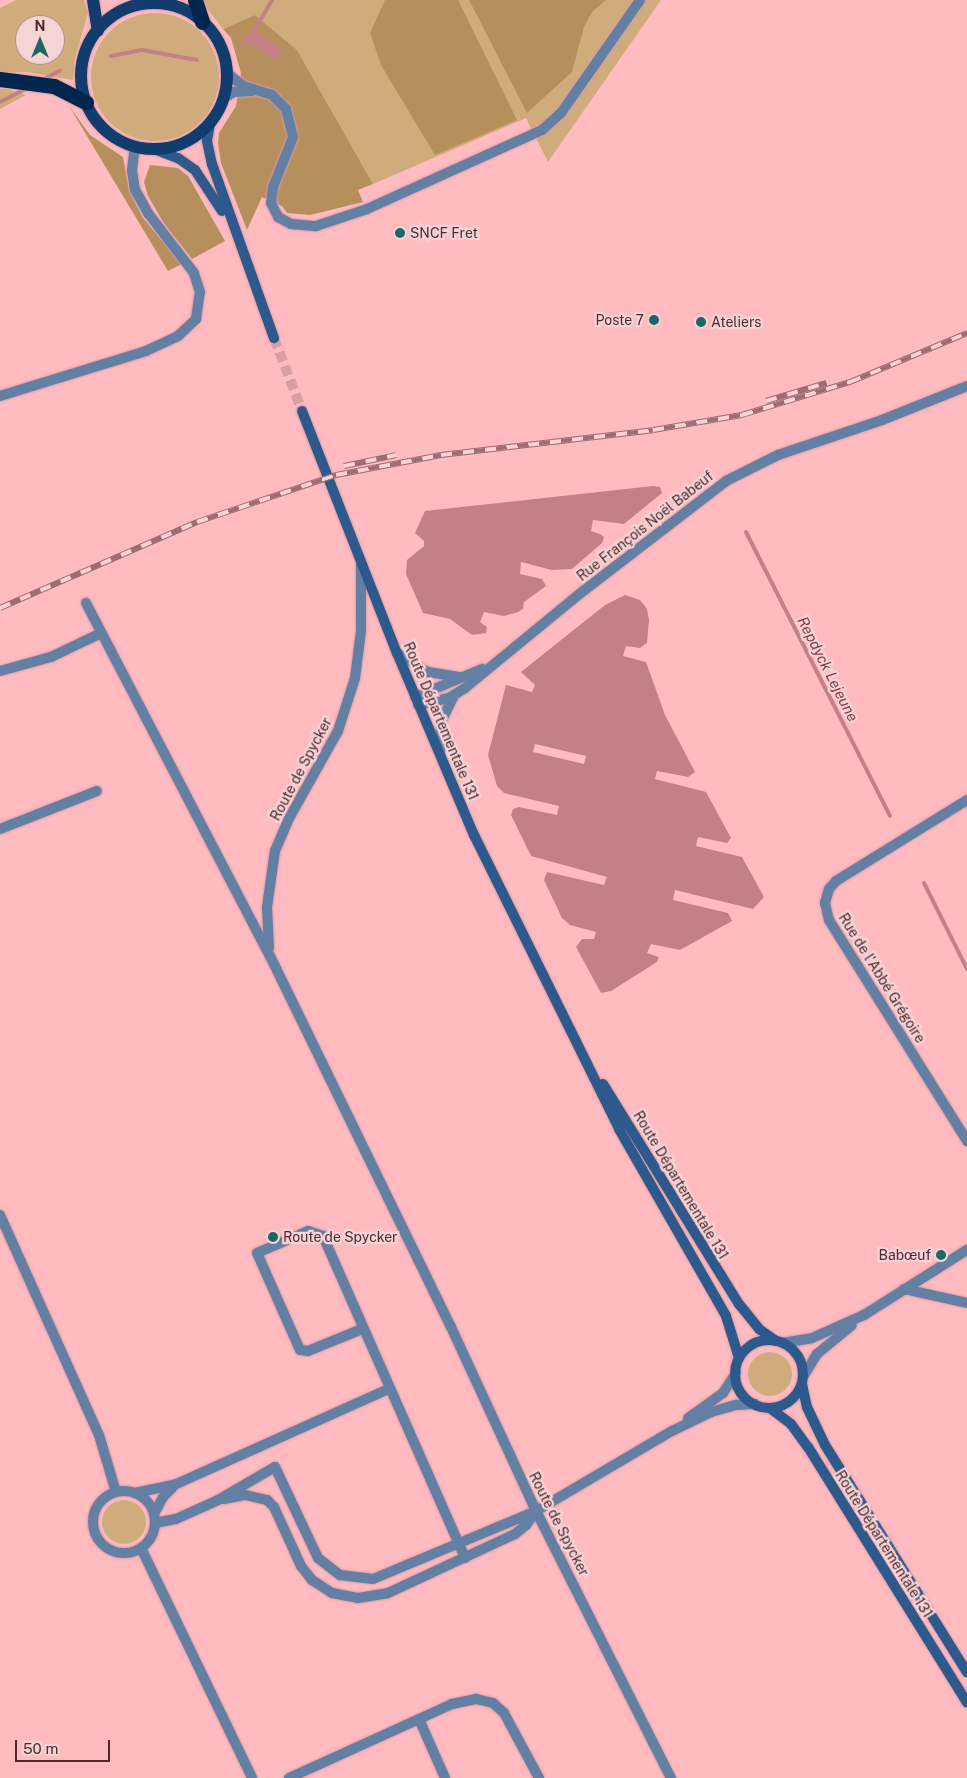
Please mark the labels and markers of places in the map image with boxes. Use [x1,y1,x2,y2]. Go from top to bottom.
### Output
place label: SNCF Fret [410,225,478,241]
marker: SNCF Fret [394,227,406,239]
place label: Poste 7 [595,312,644,328]
marker: Poste 7 [648,314,660,326]
place label: Ateliers [711,314,761,330]
marker: Ateliers [695,316,707,328]
place label: Route de Spycker [283,1229,398,1245]
marker: Route de Spycker [267,1231,279,1243]
place label: Babœuf [879,1247,931,1263]
marker: Babœuf [935,1249,947,1261]

